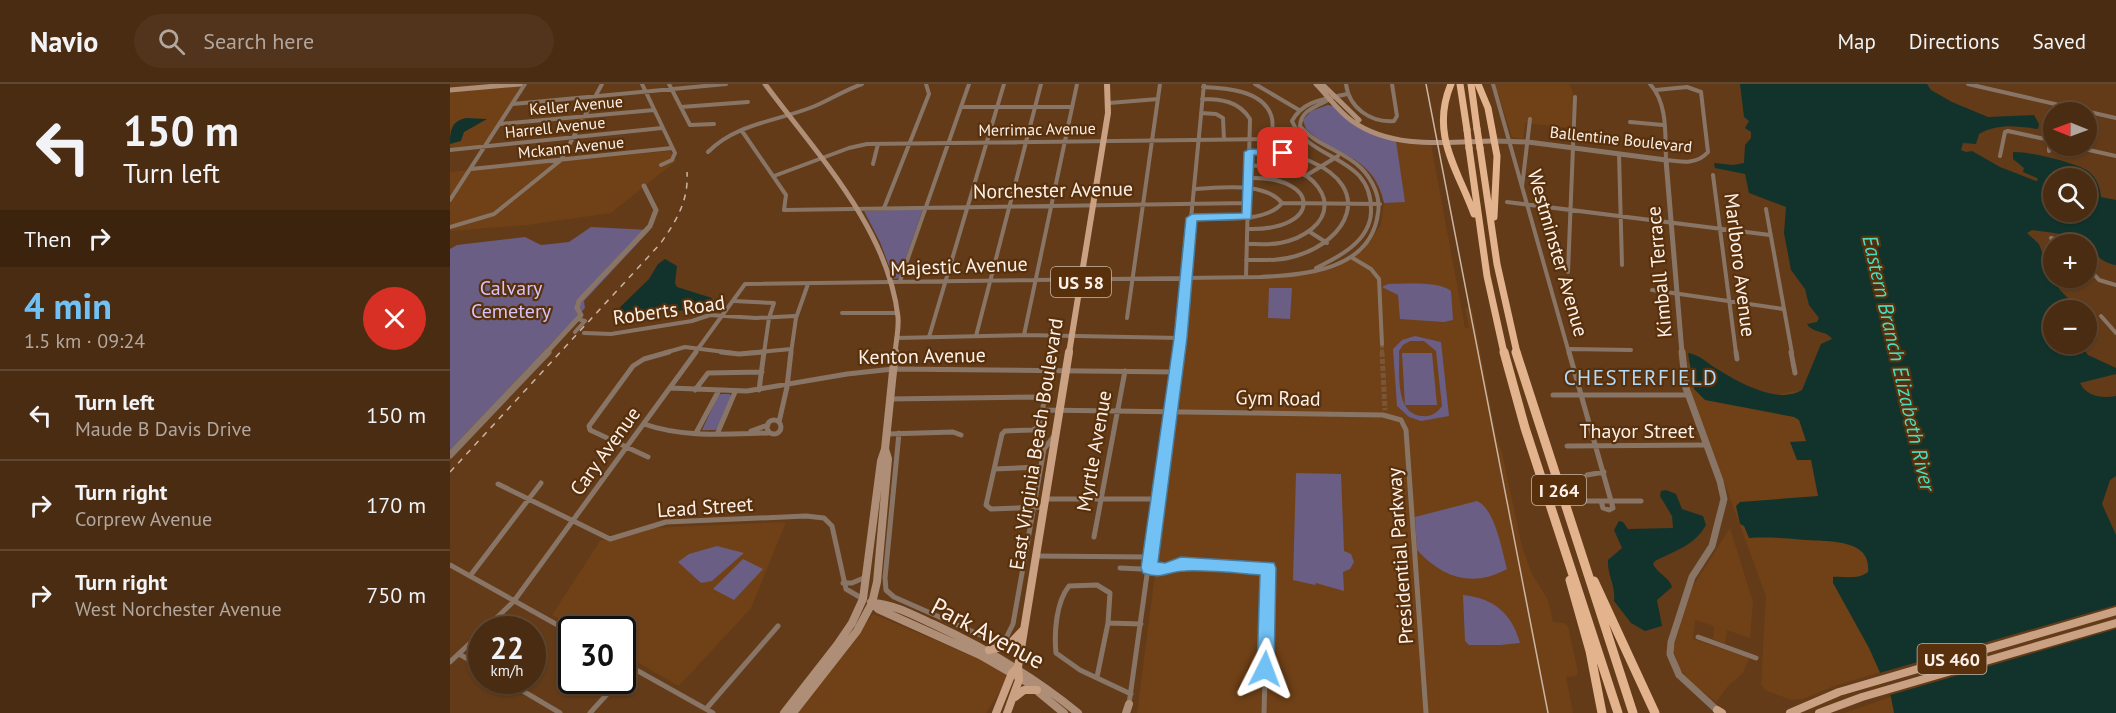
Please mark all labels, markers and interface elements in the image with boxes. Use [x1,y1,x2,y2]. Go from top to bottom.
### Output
search box [134,14,554,68]
text: Navio [30,23,98,60]
icon: search [155,25,188,58]
text: Search here [203,27,314,55]
text: Map [1837,28,1876,55]
text: Directions [1909,28,2000,55]
text: Saved [2033,28,2086,55]
street label: Keller Avenue [528,91,624,119]
north arrow [2043,102,2097,156]
map controls [2043,102,2097,354]
text: 150 m [123,103,239,158]
icon: left [24,108,102,186]
street label: Harrell Avenue [504,112,606,142]
street label: Merrimac Avenue [978,118,1096,140]
street label: Ballentine Boulevard [1549,122,1693,156]
pin [1257,127,1308,178]
street label: Mckann Avenue [517,131,625,163]
icon: arrive [1266,136,1299,169]
text: Turn left [123,156,220,190]
street label: Westminster Avenue [1522,166,1594,340]
button: search [2043,168,2097,222]
street label: Norchester Avenue [973,176,1133,204]
street label: Marlboro Avenue [1718,192,1762,338]
street label: Kimball Terrace [1640,205,1678,339]
icon: right [83,222,116,255]
text: Then [24,225,71,253]
water label: Eastern Branch Elizabeth River [1856,232,1942,496]
button: + [2043,234,2097,288]
street label: Majestic Avenue [890,251,1028,281]
road number: US 58 [1051,267,1111,297]
park label: Calvary Cemetery [471,275,552,324]
text: 4 min [24,282,112,329]
button: close [363,287,426,350]
street label: Roberts Road [611,289,727,331]
button: − [2043,300,2097,354]
street label: East Virginia Beach Boulevard [1003,316,1069,572]
text: 1.5 km · 09:24 [24,328,145,354]
street label: Kenton Avenue [858,342,986,370]
district label: CHESTERFIELD [1564,364,1718,391]
street label: Gym Road [1235,384,1321,412]
text: Turn left [75,388,155,416]
street label: Myrtle Avenue [1071,388,1117,514]
icon: left [24,399,57,432]
text: 150 m [366,401,426,429]
street label: Cary Avenue [564,401,646,501]
text: Maude B Davis Drive [75,416,251,442]
street label: Thayor Street [1580,418,1695,444]
street label: Presidential Parkway [1381,466,1419,645]
road number: I 264 [1532,475,1586,505]
text: Turn right [75,478,167,506]
icon: right [24,489,57,522]
text: 170 m [366,491,426,519]
street label: Lead Street [656,491,754,523]
text: Corprew Avenue [75,506,212,532]
text: Turn right [75,568,167,596]
icon: right [24,579,57,612]
text: 750 m [366,581,426,609]
street label: Park Avenue [926,590,1050,676]
text: West Norchester Avenue [75,596,282,622]
speed limit sign: 30 [558,616,636,694]
text: 22 [490,628,524,667]
position arrow [1233,637,1297,701]
road number: US 460 [1918,644,1987,674]
text: km/h [491,661,523,680]

